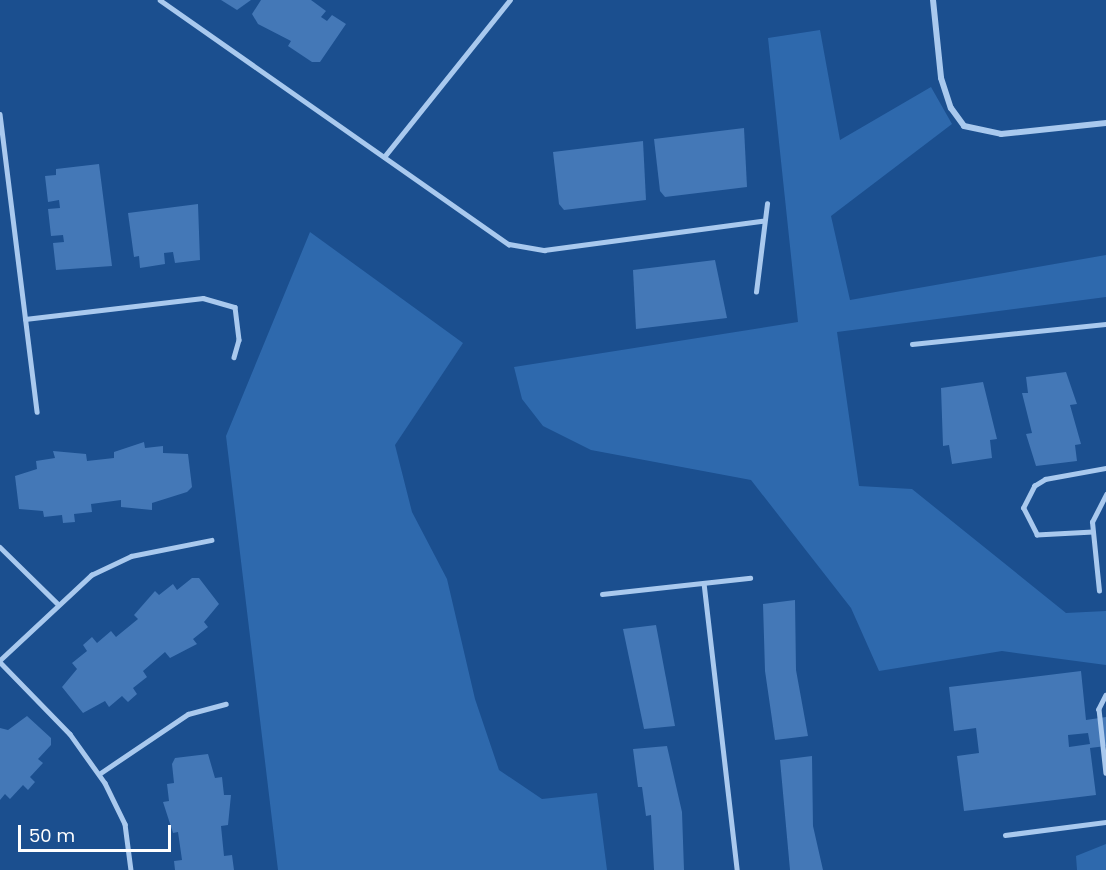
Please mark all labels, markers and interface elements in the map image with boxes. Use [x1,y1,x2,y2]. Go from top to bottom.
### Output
scale bar [21,813,174,851]
text: 50 m [29,823,75,848]

